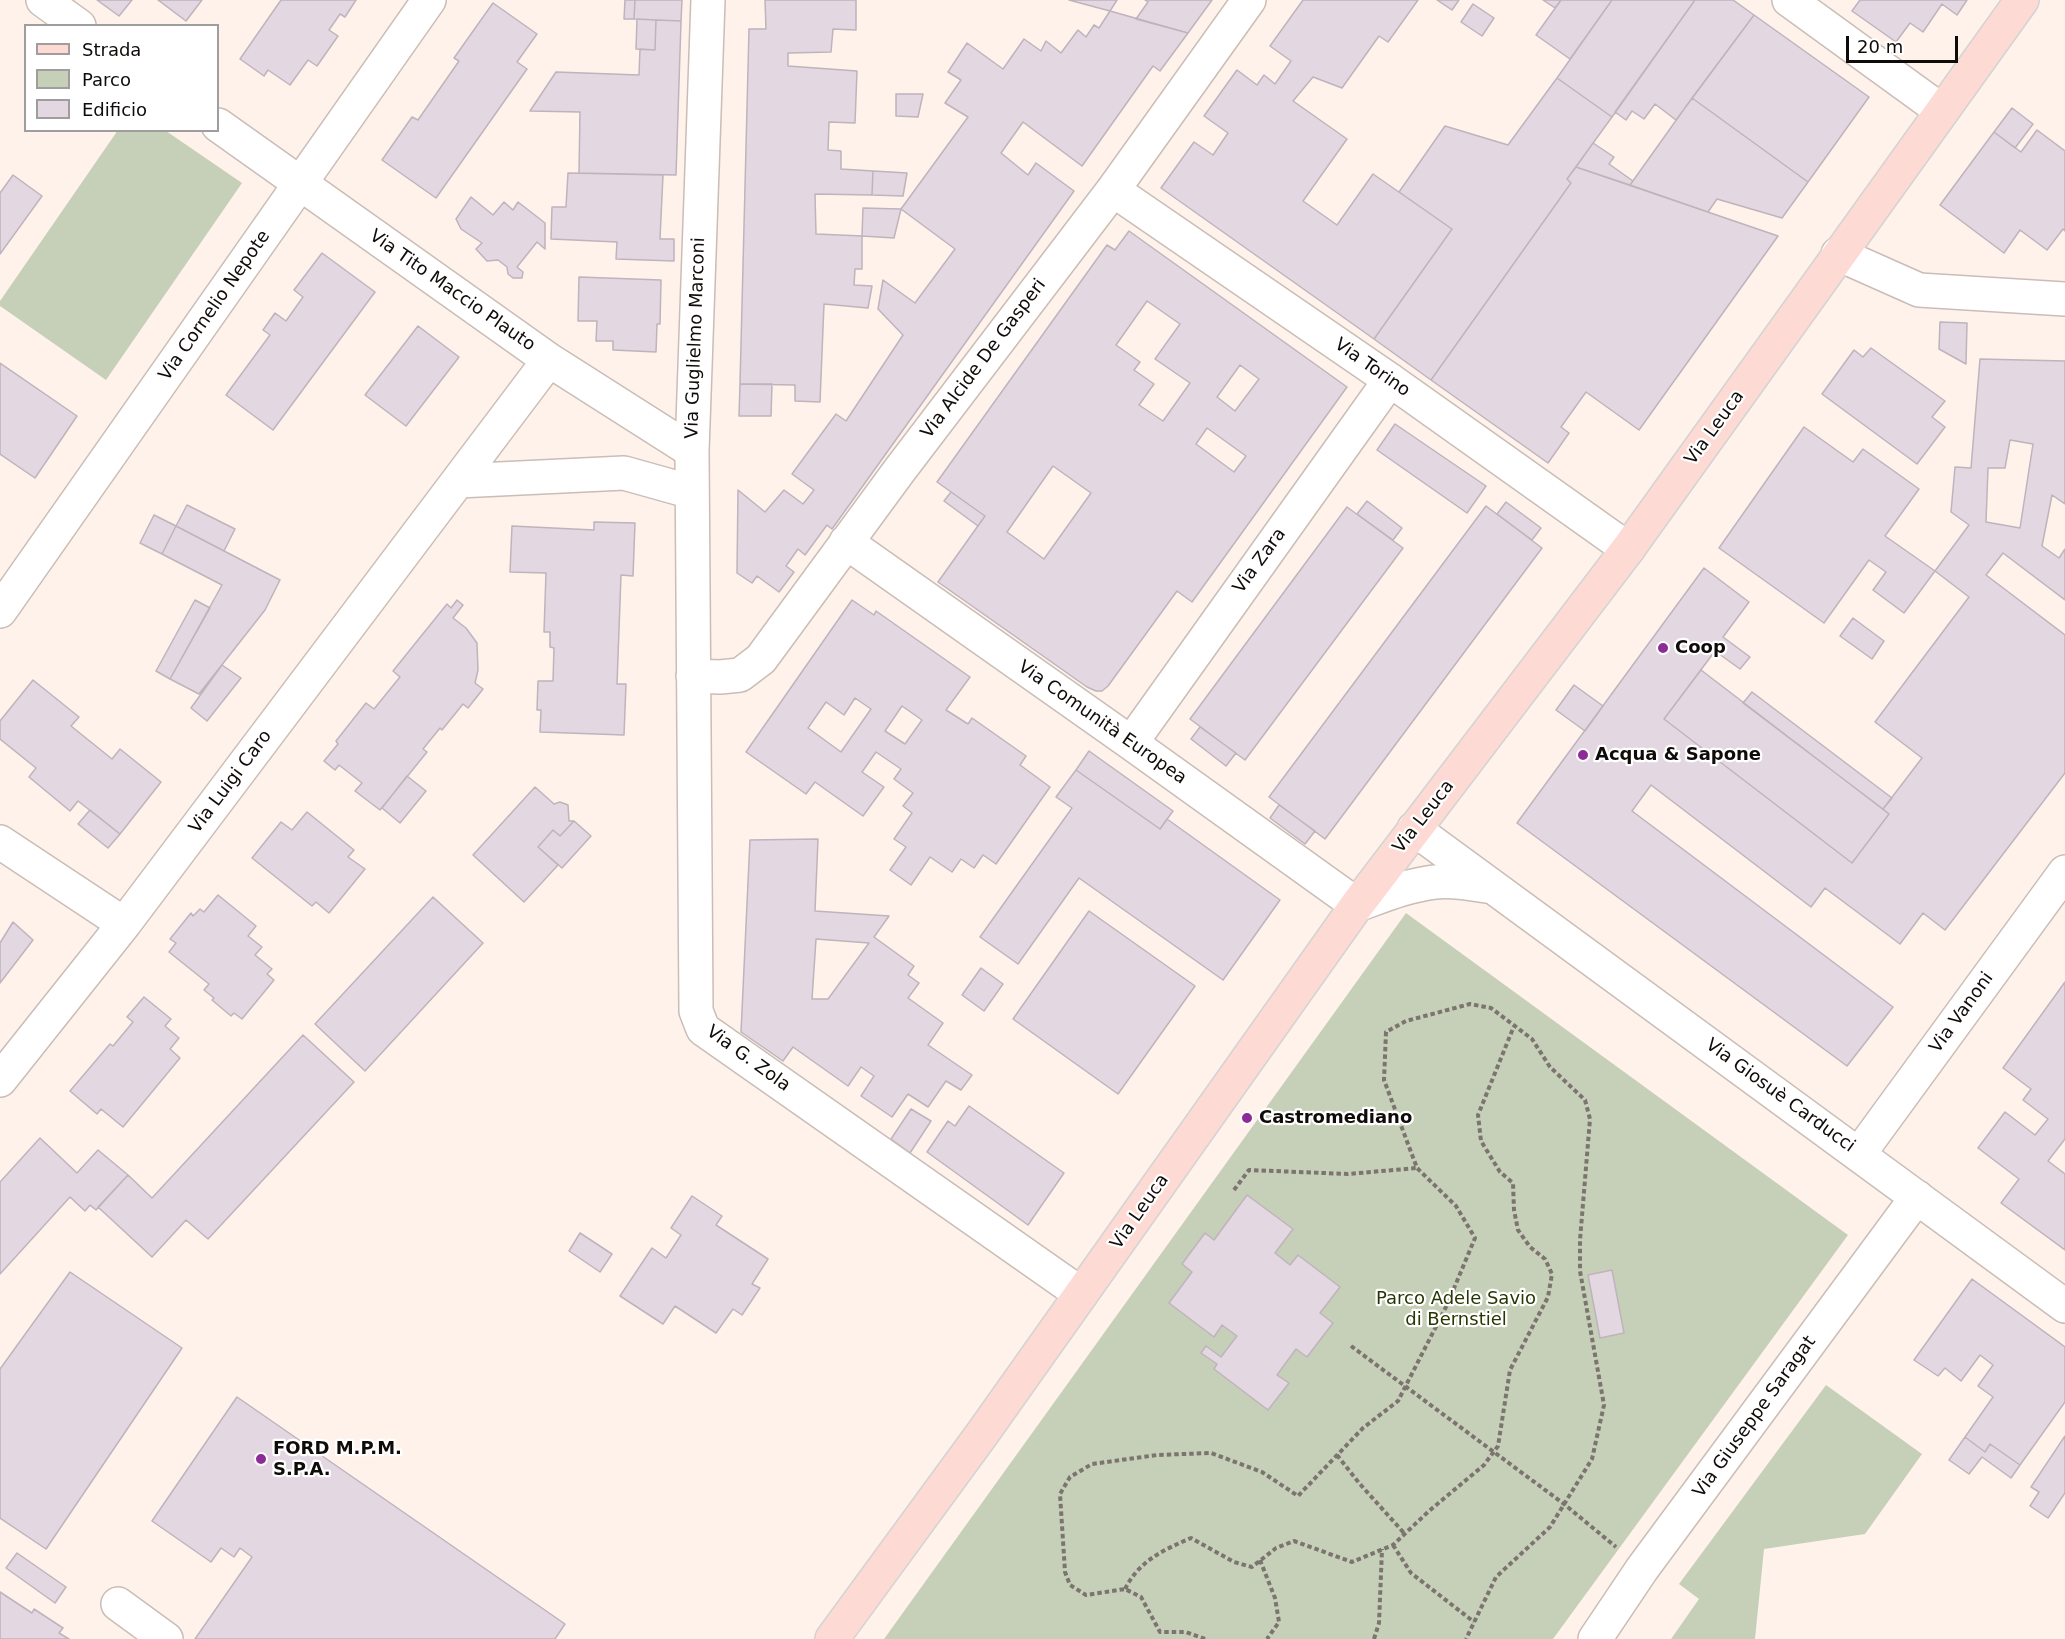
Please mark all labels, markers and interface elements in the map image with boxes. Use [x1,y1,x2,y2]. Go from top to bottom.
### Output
legend [24,24,219,132]
scale bar [1849,24,1962,62]
text: 20 m [1857,36,1903,57]
text: Strada [82,39,141,60]
text: Parco [82,69,131,90]
text: Edificio [82,99,147,120]
street label: Via Tito Maccio Plauto [365,226,539,356]
street label: Via Cornelio Nepote [155,227,275,385]
street label: Via Guglielmo Marconi [682,237,710,439]
street label: Via Alcide De Gasperi [917,275,1051,443]
street label: Via Torino [1330,334,1414,402]
street label: Via Leuca [1681,387,1749,469]
street label: Via Zara [1229,524,1291,598]
place label: Coop [1675,637,1726,659]
marker: Coop [1656,641,1670,655]
street label: Via Comunità Europea [1014,657,1190,789]
street label: Via Luigi Caro [185,726,277,838]
place label: Acqua & Sapone [1595,744,1761,766]
marker: Acqua & Sapone [1576,748,1590,762]
street label: Via Leuca [1389,776,1459,858]
street label: Via Vanoni [1926,968,1998,1058]
street label: Via G. Zola [702,1021,794,1097]
street label: Via Giosuè Carducci [1701,1035,1859,1157]
place label: Castromediano [1259,1107,1412,1129]
marker: Castromediano [1240,1111,1254,1125]
street label: Via Leuca [1106,1170,1174,1254]
park label: Parco Adele Savio di Bernstiel [1376,1288,1536,1330]
street label: Via Giuseppe Saragat [1689,1332,1821,1502]
place label: FORD M.P.M. S.P.A. [273,1438,402,1480]
marker: FORD M.P.M. S.P.A. [254,1452,268,1466]

